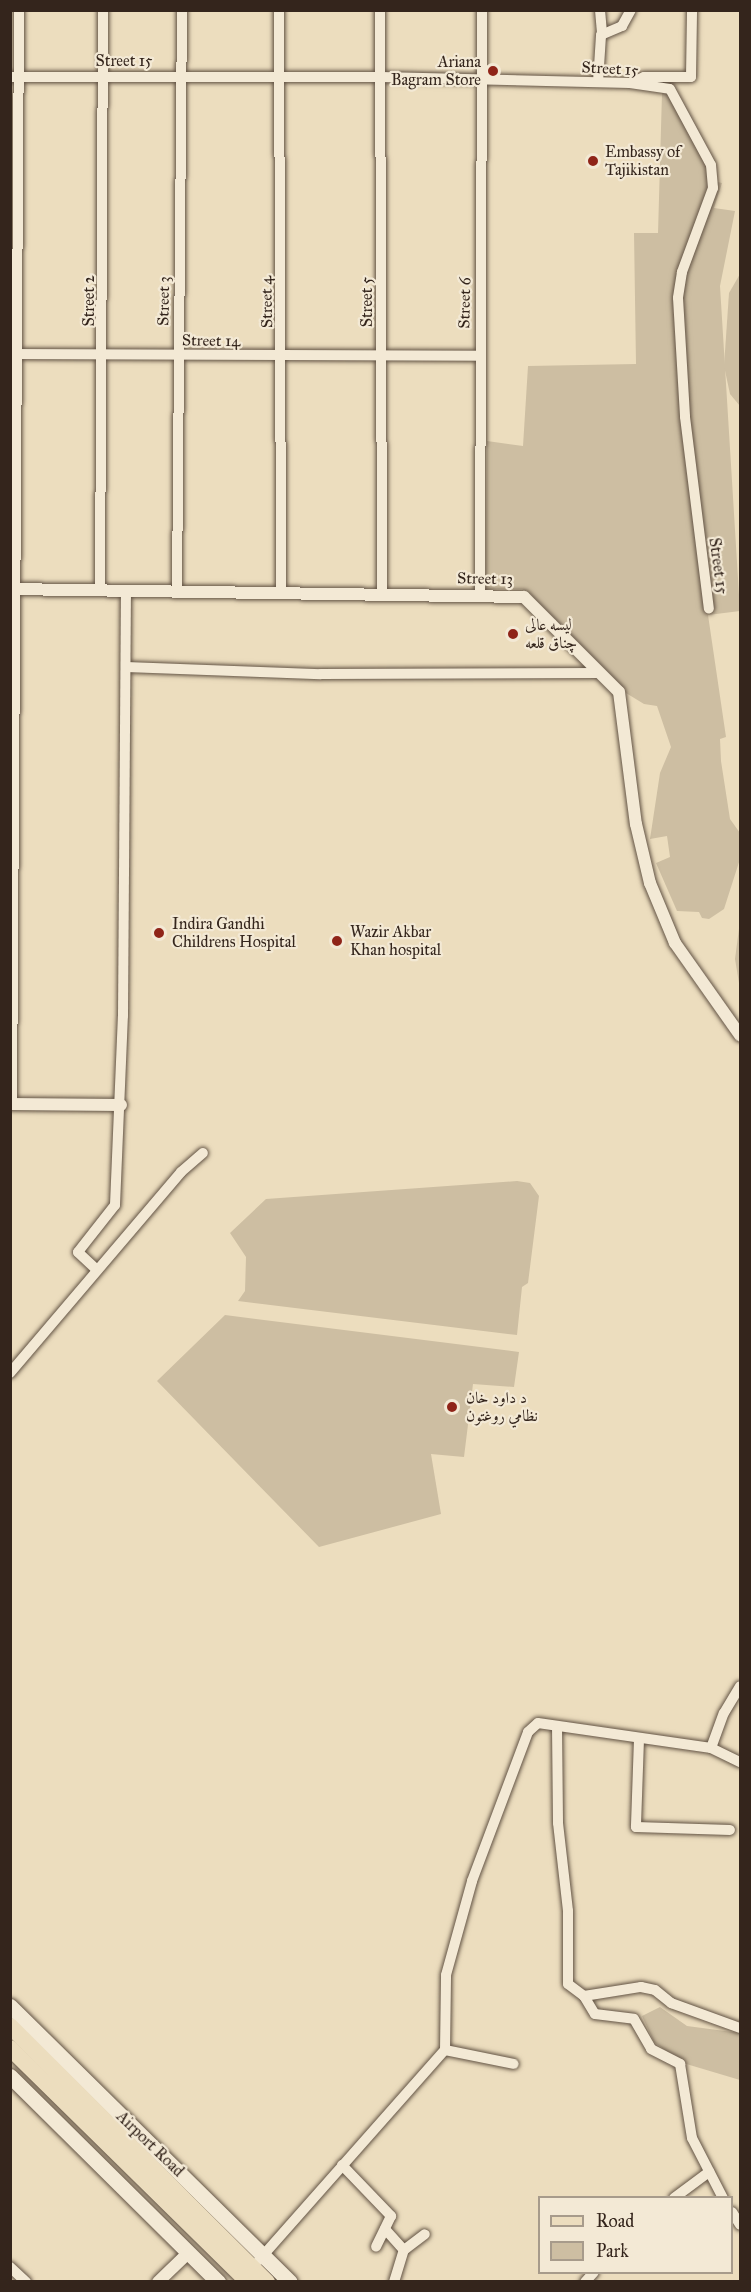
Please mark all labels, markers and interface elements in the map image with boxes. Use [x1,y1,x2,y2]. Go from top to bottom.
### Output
street label: Street 15 [96,51,152,71]
place label: Ariana Bagram Store [391,52,481,90]
street label: Street 15 [581,58,639,80]
marker: Ariana Bagram Store [486,64,500,78]
place label: Embassy of Tajikistan [605,142,680,180]
marker: Embassy of Tajikistan [586,154,600,168]
street label: Street 2 [79,275,99,327]
street label: Street 3 [154,276,174,326]
street label: Street 4 [257,276,277,328]
street label: Street 5 [357,277,377,327]
street label: Street 6 [455,277,475,329]
street label: Street 14 [182,331,240,351]
street label: Street 15 [705,537,731,595]
street label: Street 13 [457,569,513,589]
place label: لیسه عالی چناق قلعه [525,615,577,653]
marker: لیسه عالی چناق قلعه [506,627,520,641]
place label: Indira Gandhi Childrens Hospital [172,914,296,952]
place label: Wazir Akbar Khan hospital [350,922,441,960]
marker: Indira Gandhi Childrens Hospital [150,924,168,942]
marker: Wazir Akbar Khan hospital [328,932,346,950]
place label: د داود خان نظامي روغتون [466,1388,538,1426]
marker: د داود خان نظامي روغتون [443,1398,461,1416]
street label: Airport Road [112,2107,188,2181]
legend [538,2196,733,2274]
text: Road [596,2210,634,2232]
text: Park [596,2240,629,2262]

